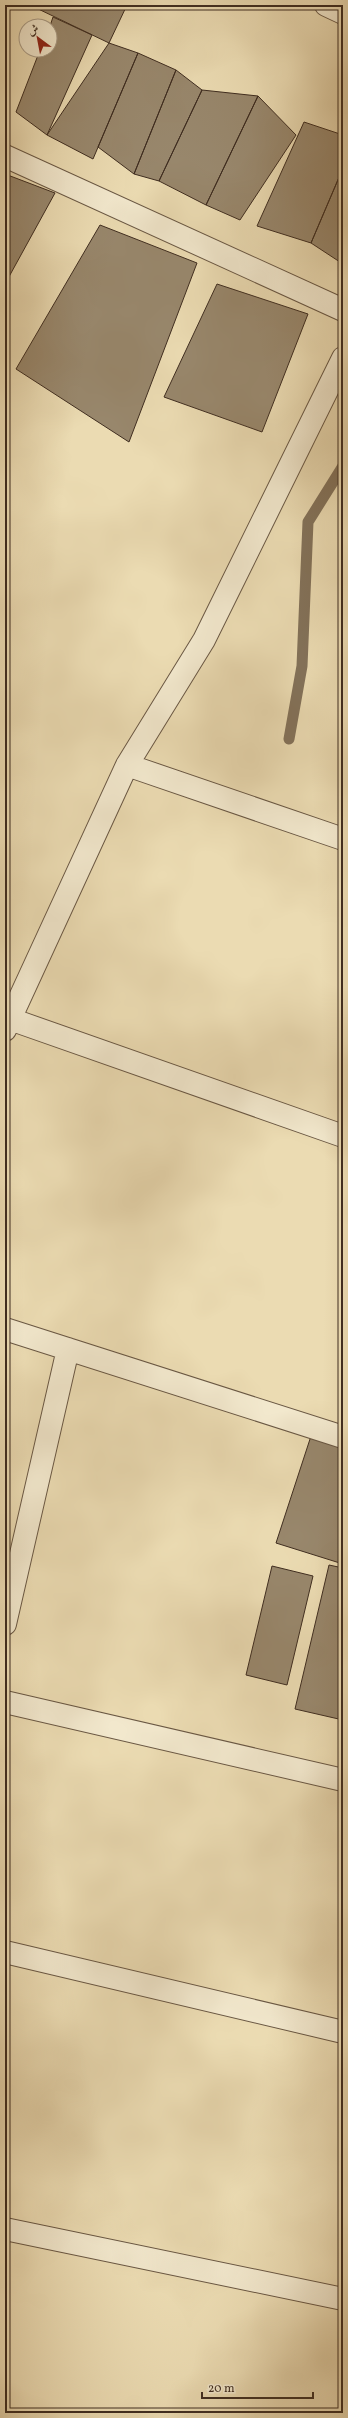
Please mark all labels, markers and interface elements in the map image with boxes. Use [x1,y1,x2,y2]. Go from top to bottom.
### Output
north arrow [18,18,58,58]
text: ش [25,21,42,40]
scale bar [202,2374,313,2400]
text: 20 m [208,2381,235,2397]

